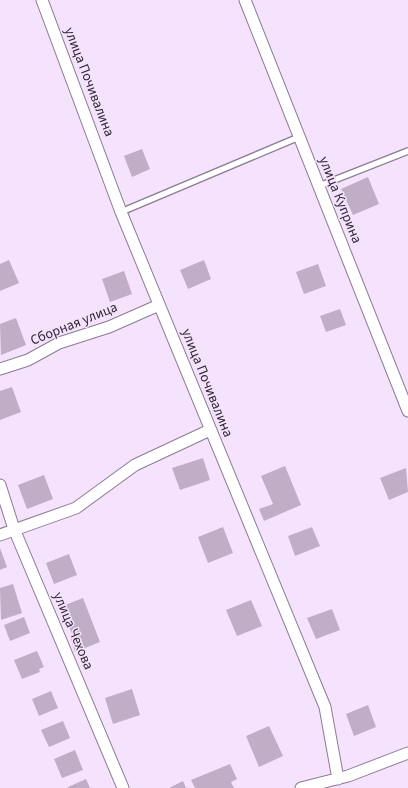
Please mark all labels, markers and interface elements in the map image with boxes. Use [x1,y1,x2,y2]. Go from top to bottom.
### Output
street label: улица Почивалина [59,24,119,140]
street label: улица Куприна [313,153,367,247]
street label: Сборная улица [27,297,121,351]
street label: улица Почивалина [176,326,238,440]
street label: улица Чехова [48,589,98,673]

